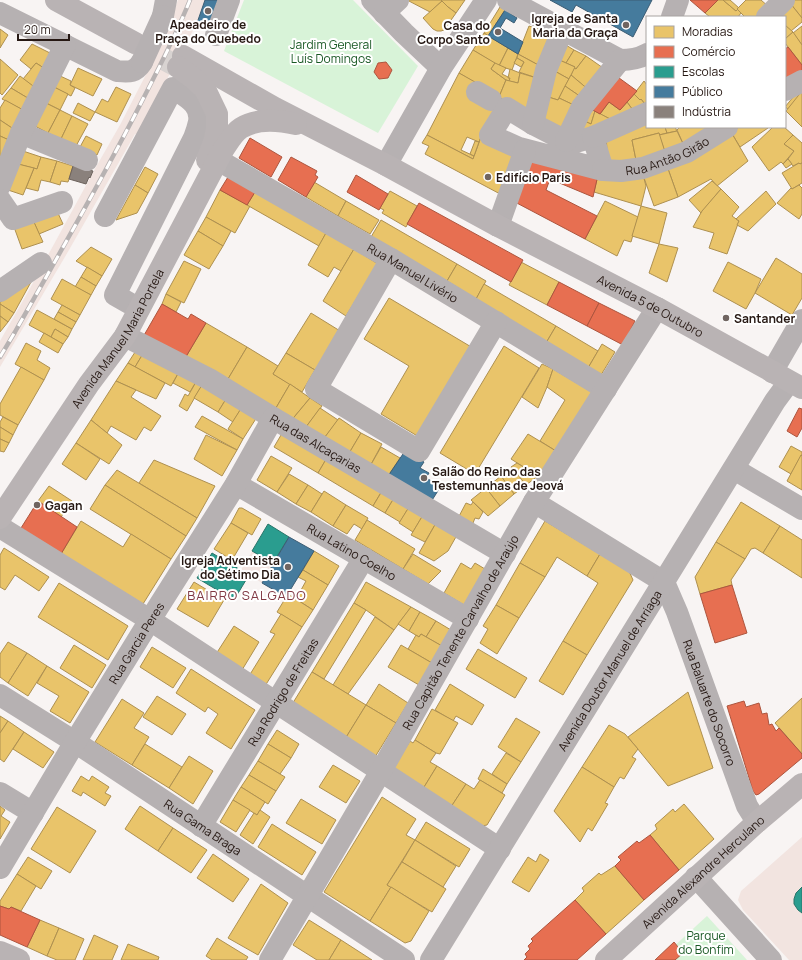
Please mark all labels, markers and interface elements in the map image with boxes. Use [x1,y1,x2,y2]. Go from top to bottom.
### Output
marker: Apeadeiro de Praça do Quebedo [203,6,213,16]
place label: Igreja de Santa Maria da Graça [531,10,618,41]
scale bar [18,16,69,42]
place label: Apeadeiro de Praça do Quebedo [155,16,261,47]
legend [646,16,786,128]
place label: Casa do Corpo Santo [417,17,490,48]
marker: Igreja de Santa Maria da Graça [621,20,631,30]
text: 20 m [24,21,51,38]
text: Moradias [682,23,733,40]
marker: Casa do Corpo Santo [493,27,503,37]
park label: Jardim General Luís Domingos [290,36,372,67]
text: Comércio [682,43,735,60]
text: Escolas [682,63,724,80]
text: Público [682,83,723,100]
text: Indústria [682,103,731,120]
street label: Rua Antão Girão [624,132,712,179]
place label: Edifício Paris [496,169,571,186]
marker: Edifício Paris [483,172,493,182]
street label: Rua Manuel Livério [364,239,462,306]
street label: Avenida Manuel Maria Portela [67,266,168,411]
street label: Avenida 5 de Outubro [594,270,707,341]
place label: Santander [734,310,795,327]
marker: Santander [721,313,731,323]
street label: Rua das Alcaçarias [267,410,365,477]
place label: Salão do Reino das Testemunhas de Jeová [432,463,564,494]
marker: Salão do Reino das Testemunhas de Jeová [419,473,429,483]
place label: Gagan [45,497,83,514]
marker: Gagan [32,500,42,510]
street label: Rua Latino Coelho [304,519,400,584]
street label: Rua Capitão Tenente Carvalho de Araújo [398,531,522,733]
place label: Igreja Adventista do Sétimo Dia [181,552,280,583]
marker: Igreja Adventista do Sétimo Dia [283,562,293,572]
district label: BAIRRO SALGADO [187,586,307,604]
street label: Avenida Doutor Manuel de Arriaga [553,587,665,754]
street label: Rua Garcia Peres [104,599,168,687]
street label: Rua Rodrigo de Freitas [243,635,322,749]
street label: Rua Baluarte do Socorro [679,637,740,768]
street label: Rua Gama Braga [161,795,245,859]
street label: Avenida Alexandre Herculano [638,811,768,932]
park label: Parque do Bonfim [678,927,734,958]

